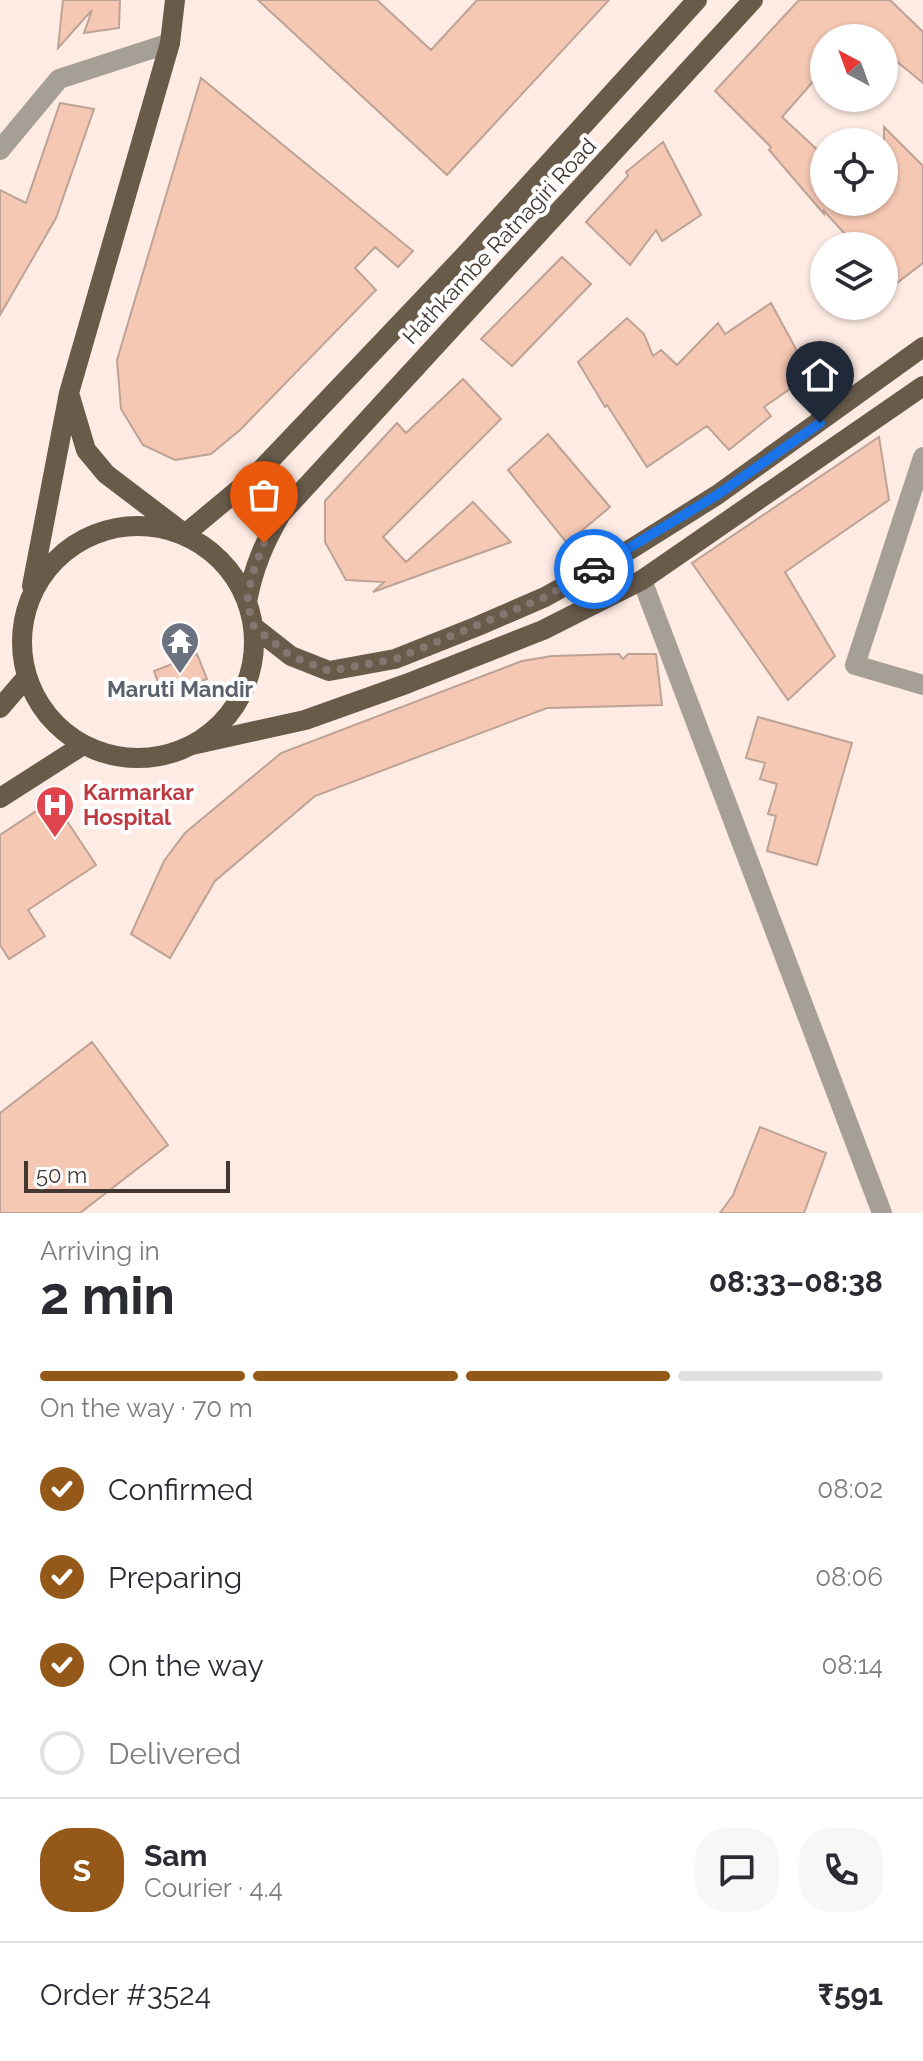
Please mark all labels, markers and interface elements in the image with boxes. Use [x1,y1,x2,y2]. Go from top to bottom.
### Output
north arrow [810,24,898,112]
map controls [810,24,898,320]
button: locate [810,128,898,216]
street label: Hathkambe Ratnagiri Road [397,133,601,349]
button: layers [810,232,898,320]
pin [786,341,854,423]
icon: home [798,353,842,397]
pin [230,461,298,543]
icon: bag [242,473,286,517]
courier [554,529,634,609]
icon: car [572,547,616,591]
temple icon: Maruti Mandir [159,620,201,675]
place label: Maruti Mandir [107,676,254,702]
place label: Karmarkar Hospital [83,779,194,830]
hospital icon: Karmarkar Hospital [34,784,76,839]
scale bar [24,1157,230,1193]
text: 50 m [36,1162,87,1188]
text: Arriving in [40,1236,160,1266]
text: 08:33–08:38 [709,1264,883,1299]
text: 2 min [40,1265,175,1326]
text: On the way · 70 m [40,1393,253,1423]
icon: check [40,1467,84,1511]
text: Confirmed [108,1472,253,1507]
text: 08:02 [817,1474,883,1504]
icon: check [40,1555,84,1599]
text: Preparing [108,1560,242,1595]
text: 08:06 [815,1562,883,1592]
icon: check [40,1643,84,1687]
text: On the way [108,1648,264,1683]
text: 08:14 [821,1650,883,1680]
text: Delivered [108,1736,241,1771]
button: chat [695,1828,779,1912]
button: phone [799,1828,883,1912]
text: Sam [144,1838,207,1873]
text: S [73,1853,91,1888]
text: Courier · 4.4 [144,1873,283,1903]
text: Order #3524 [40,1977,211,2012]
text: ₹591 [818,1977,883,2012]

